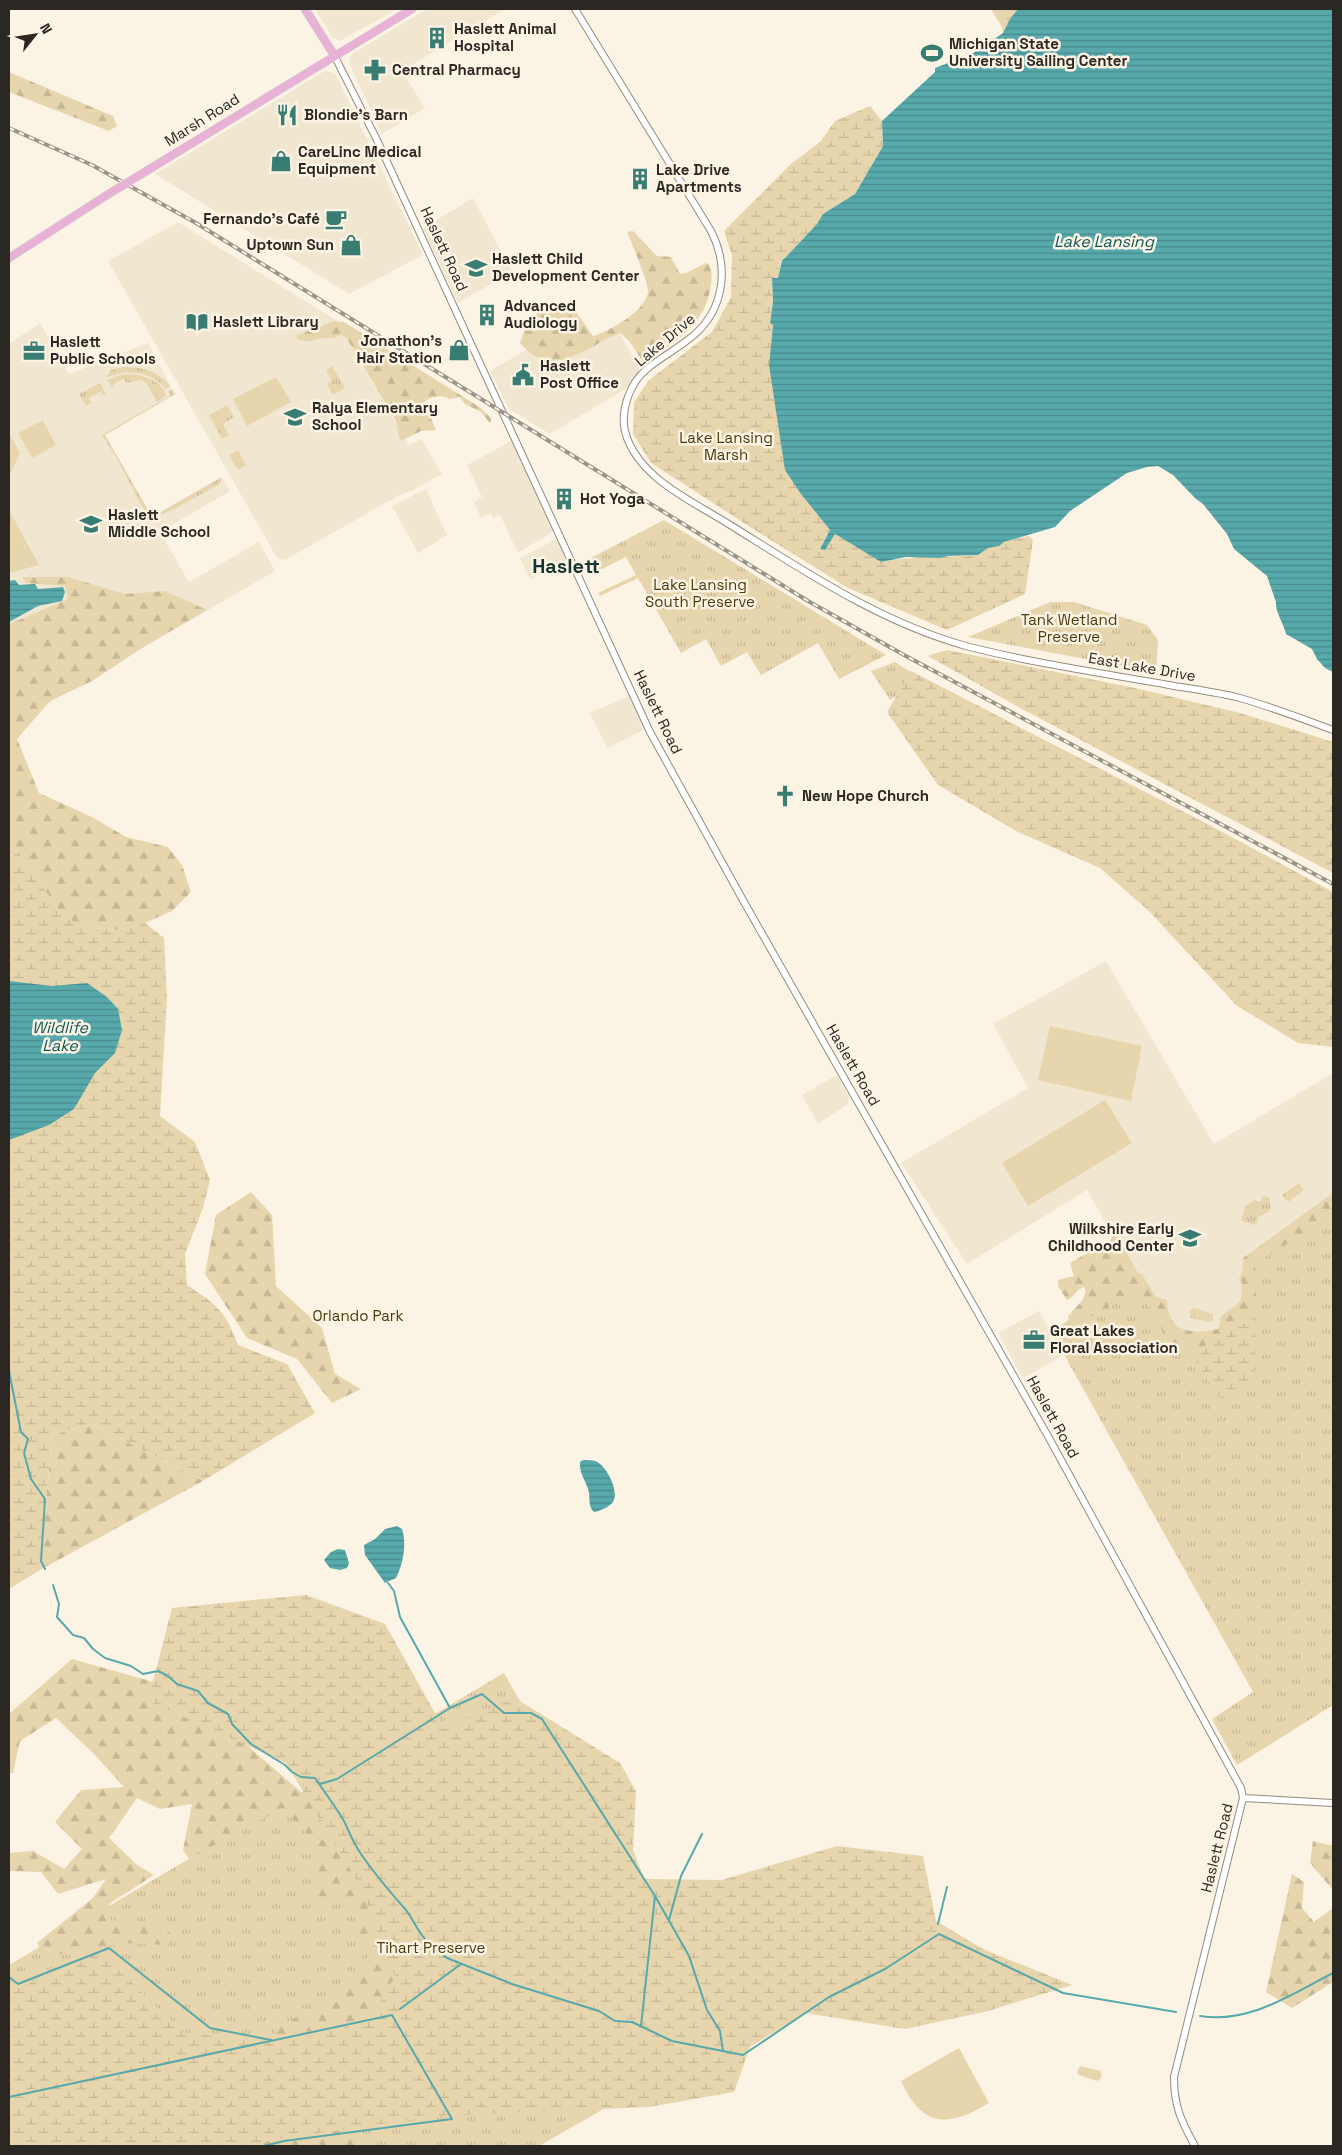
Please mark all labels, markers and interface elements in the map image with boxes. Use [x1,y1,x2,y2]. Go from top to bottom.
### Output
north arrow [10,10,60,60]
place label: Haslett Animal Hospital [454,19,557,55]
text: N [36,20,56,37]
building icon: Haslett Animal Hospital [424,25,450,51]
place label: Michigan State University Sailing Center [949,34,1127,70]
sports icon: Michigan State University Sailing Center [919,40,945,66]
pharmacy icon: Central Pharmacy [362,57,388,83]
place label: Central Pharmacy [392,60,521,79]
street label: Marsh Road [161,89,243,150]
restaurant icon: Blondie's Barn [274,102,300,128]
place label: Blondie's Barn [304,105,408,124]
place label: CareLinc Medical Equipment [298,142,422,178]
shop icon: CareLinc Medical Equipment [268,148,294,174]
place label: Lake Drive Apartments [656,160,742,196]
building icon: Lake Drive Apartments [627,166,653,192]
street label: Haslett Road [417,203,472,294]
cafe icon: Fernando's Café [323,206,349,232]
place label: Fernando's Café [203,209,320,228]
water label: Lake Lansing [1054,231,1155,252]
shop icon: Uptown Sun [338,232,364,258]
place label: Uptown Sun [246,235,334,254]
place label: Haslett Child Development Center [492,249,640,285]
school or university icon: Haslett Child Development Center [463,255,489,281]
place label: Advanced Audiology [504,296,577,332]
building icon: Advanced Audiology [474,302,500,328]
library icon: Haslett Library [184,309,210,335]
street label: Lake Drive [631,309,699,370]
place label: Haslett Library [213,312,319,331]
place label: Jonathon's Hair Station [356,331,442,367]
place label: Haslett Public Schools [50,332,156,368]
shop icon: Jonathon's Hair Station [446,337,472,363]
office icon: Haslett Public Schools [21,338,47,364]
place label: Haslett Post Office [540,356,619,392]
public building icon: Haslett Post Office [510,362,536,388]
place label: Ralya Elementary School [312,398,438,434]
school or university icon: Ralya Elementary School [282,404,308,430]
park label: Lake Lansing Marsh [679,428,773,464]
building icon: Hot Yoga [551,486,577,512]
place label: Hot Yoga [580,489,645,508]
place label: Haslett Middle School [108,505,210,541]
school or university icon: Haslett Middle School [78,511,104,537]
district label: Haslett [532,553,600,579]
park label: Lake Lansing South Preserve [645,575,755,611]
park label: Tank Wetland Preserve [1021,610,1117,646]
street label: East Lake Drive [1087,648,1197,685]
street label: Haslett Road [630,667,687,757]
church icon: New Hope Church [772,783,798,809]
place label: New Hope Church [802,786,929,805]
water label: Wildlife Lake [32,1017,89,1056]
street label: Haslett Road [822,1020,884,1109]
place label: Wilkshire Early Childhood Center [1048,1219,1174,1255]
school or university icon: Wilkshire Early Childhood Center [1177,1225,1203,1251]
park label: Orlando Park [312,1306,404,1325]
place label: Great Lakes Floral Association [1050,1321,1178,1357]
office icon: Great Lakes Floral Association [1021,1327,1047,1353]
street label: Haslett Road [1023,1372,1084,1461]
street label: Haslett Road [1196,1801,1237,1894]
park label: Tihart Preserve [377,1938,486,1957]

